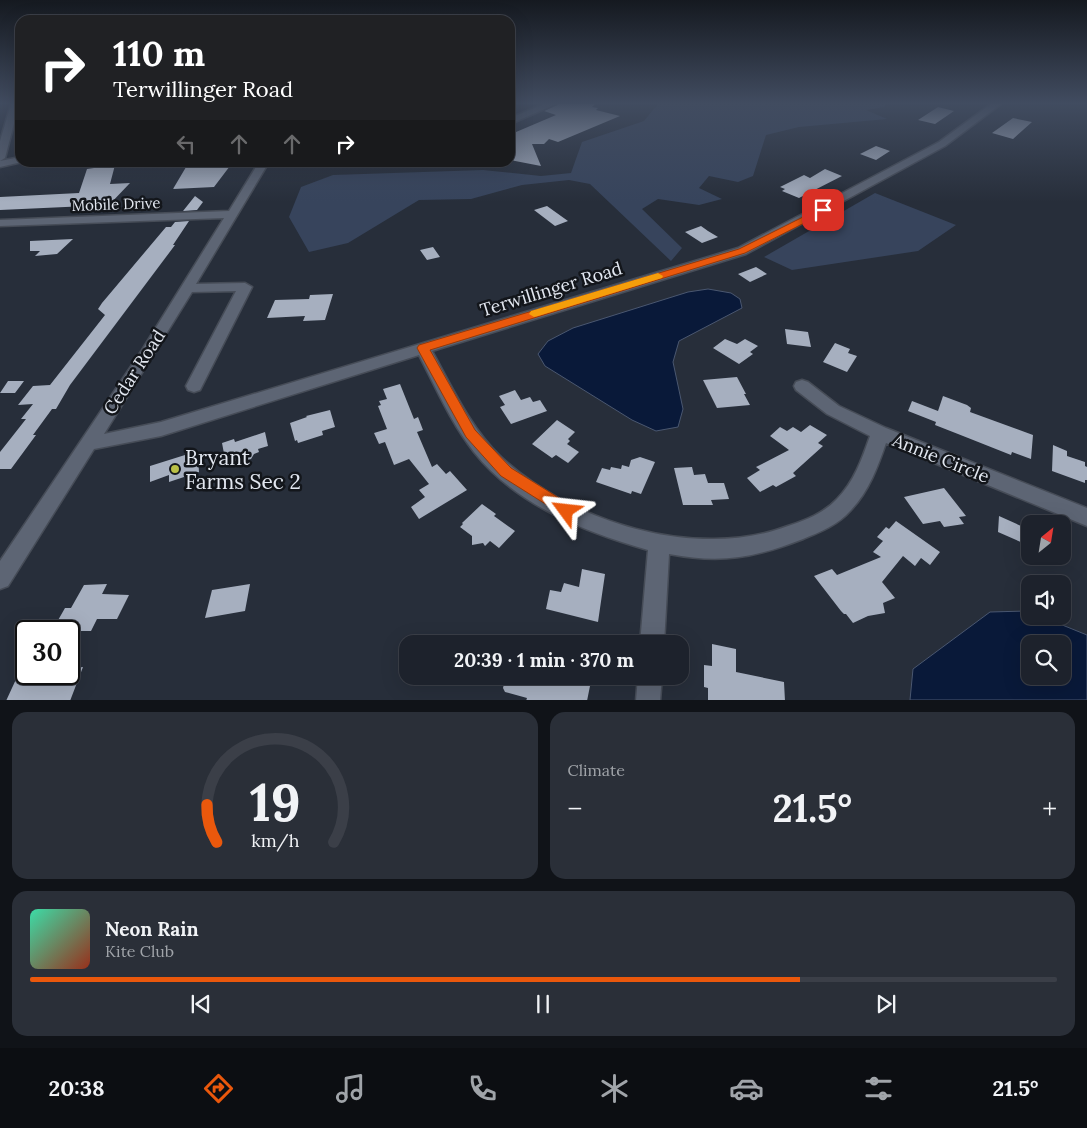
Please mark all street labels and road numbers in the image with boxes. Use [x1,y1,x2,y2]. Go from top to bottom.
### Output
street label: Mobile Drive [71,193,161,215]
street label: Terwillinger Road [477,256,625,322]
street label: Cedar Road [98,325,170,419]
street label: Annie Circle [888,428,993,488]

